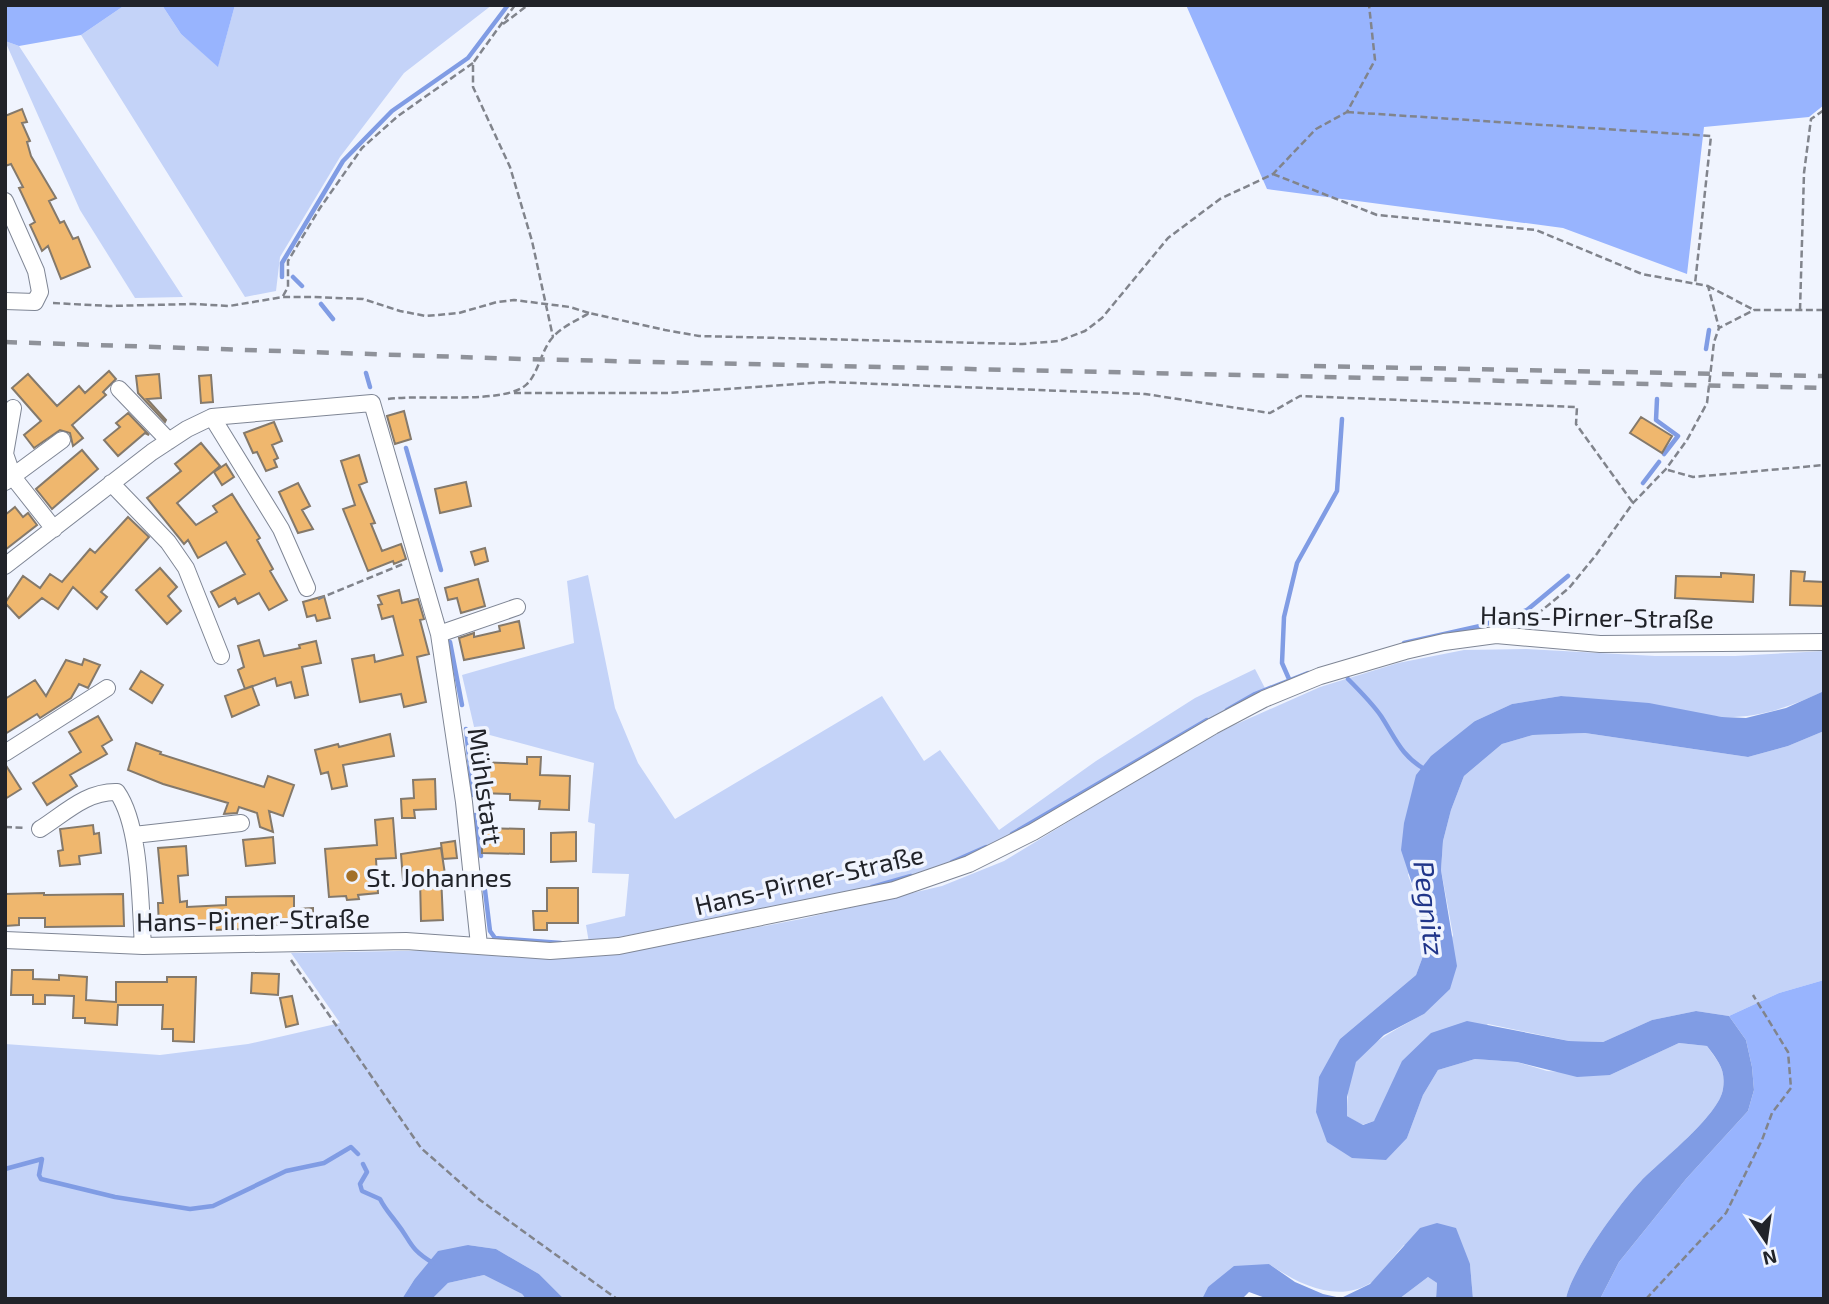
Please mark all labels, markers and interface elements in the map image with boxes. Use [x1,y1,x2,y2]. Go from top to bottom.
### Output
street label: Hans-Pirner-Straße [1480,598,1714,634]
street label: Mühlstatt [462,726,510,846]
street label: Hans-Pirner-Straße [691,838,927,920]
water label: Pegnitz [1407,859,1453,957]
place label: St. Johannes [366,861,512,892]
marker: St. Johannes [344,868,360,884]
street label: Hans-Pirner-Straße [136,901,370,937]
north arrow [1731,1206,1801,1276]
text: N [1761,1245,1779,1271]

